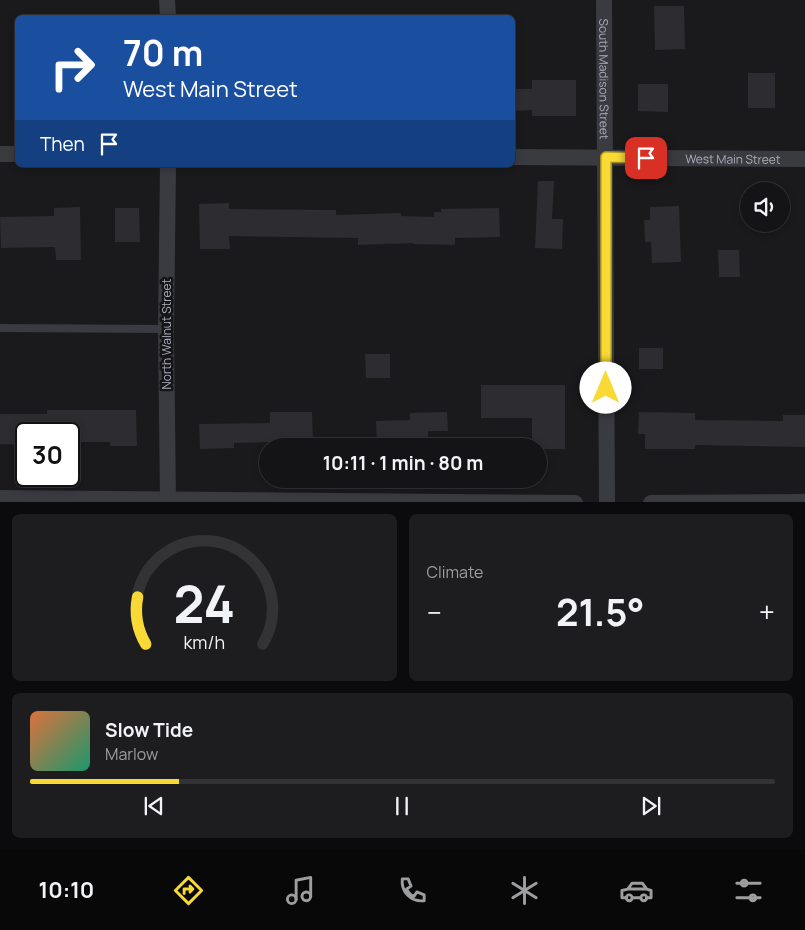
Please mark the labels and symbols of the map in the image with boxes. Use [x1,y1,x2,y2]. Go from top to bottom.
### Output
street label: South Madison Street [596,18,613,140]
pin [625,137,667,179]
street label: West Main Street [685,150,781,167]
street label: North Walnut Street [158,278,175,389]
position arrow [579,361,631,413]
speed limit sign: 30 [15,422,80,487]

